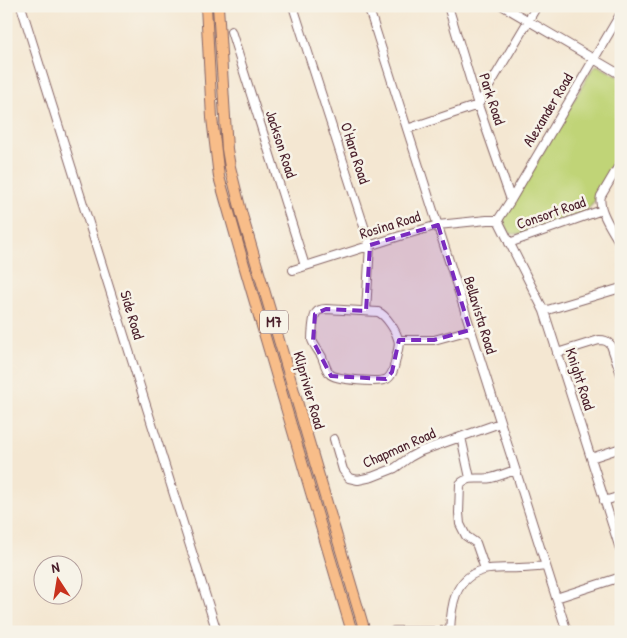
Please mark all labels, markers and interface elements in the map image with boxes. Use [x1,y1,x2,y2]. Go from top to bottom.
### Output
street label: Alexander Road [517,69,578,150]
street label: Park Road [474,70,511,127]
street label: Jackson Road [261,107,302,181]
street label: O'Hara Road [336,119,375,186]
street label: Consort Road [513,191,588,234]
street label: Rosina Road [357,205,423,244]
street label: Bellavista Road [459,273,502,356]
street label: Side Road [115,288,150,342]
road number: M7 [260,311,288,334]
street label: Knight Road [561,345,600,413]
street label: Kliprivier Road [288,349,331,431]
street label: Chapman Road [359,422,439,473]
north arrow [32,556,82,606]
text: N [50,557,61,577]

